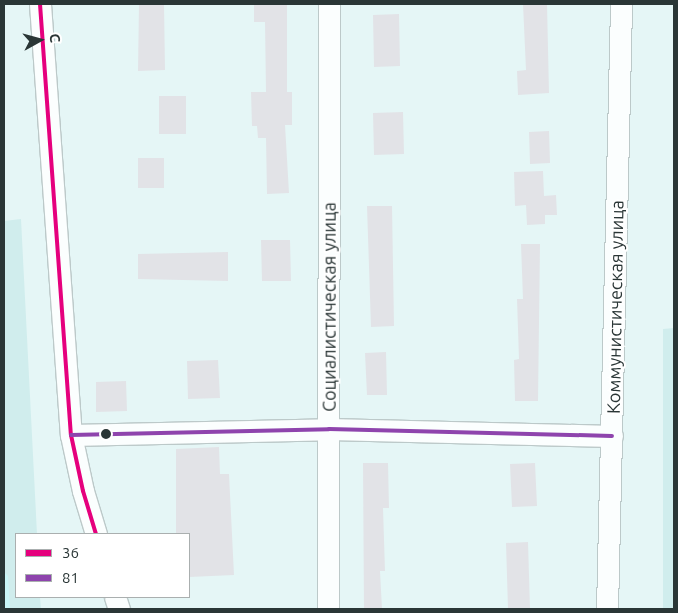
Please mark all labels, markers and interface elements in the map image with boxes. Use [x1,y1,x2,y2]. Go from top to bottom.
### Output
north arrow [15,15,65,65]
text: С [46,33,63,44]
street label: Коммунистическая улица [602,200,628,414]
street label: Социалистическая улица [318,202,340,412]
unlabelled marker [101,429,111,439]
legend [15,533,190,598]
text: 36 [62,544,79,561]
text: 81 [62,569,79,586]

